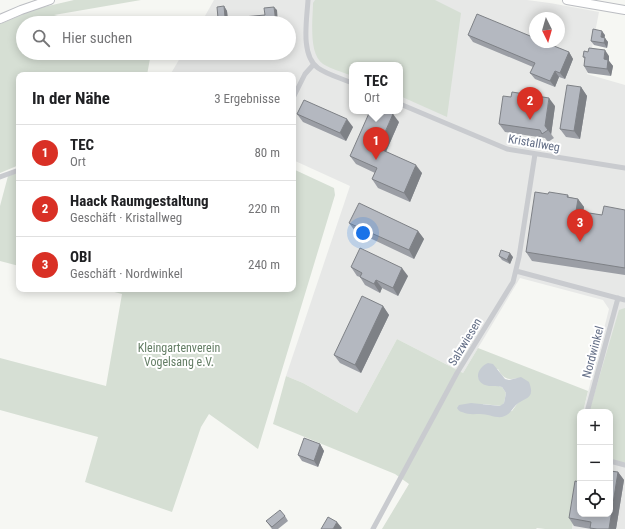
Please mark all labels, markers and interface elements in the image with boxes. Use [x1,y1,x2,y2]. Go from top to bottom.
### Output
north arrow [529,12,565,48]
search box [16,16,296,60]
icon: search [30,27,52,49]
text: Hier suchen [62,29,132,47]
popup [349,62,403,114]
text: TEC [364,72,388,90]
pin: 2 [517,87,543,120]
text: In der Nähe [32,88,110,108]
text: Ort [364,90,380,105]
text: 3 Ergebnisse [214,91,280,106]
pin: 1 [363,127,389,160]
street label: Kristallweg [507,132,561,154]
text: TEC [70,136,94,154]
text: 1 [42,145,48,160]
text: 80 m [254,145,280,160]
text: Ort [70,154,86,169]
text: Haack Raumgestaltung [70,192,209,210]
text: 2 [42,201,48,216]
text: 220 m [248,201,280,216]
pin: 3 [567,209,593,242]
text: Geschäft · Kristallweg [70,210,182,225]
your location [353,223,373,243]
text: OBI [70,248,92,266]
text: 3 [42,257,48,272]
text: 240 m [248,257,280,272]
text: Geschäft · Nordwinkel [70,266,183,281]
street label: Salzwiesen [445,315,485,368]
street label: Nordwinkel [579,325,607,379]
park label: Kleingartenverein Vogelsang e.V. [138,341,220,369]
map controls [577,409,613,517]
button: + [577,409,613,445]
button: − [577,445,613,481]
button: locate [577,481,613,517]

